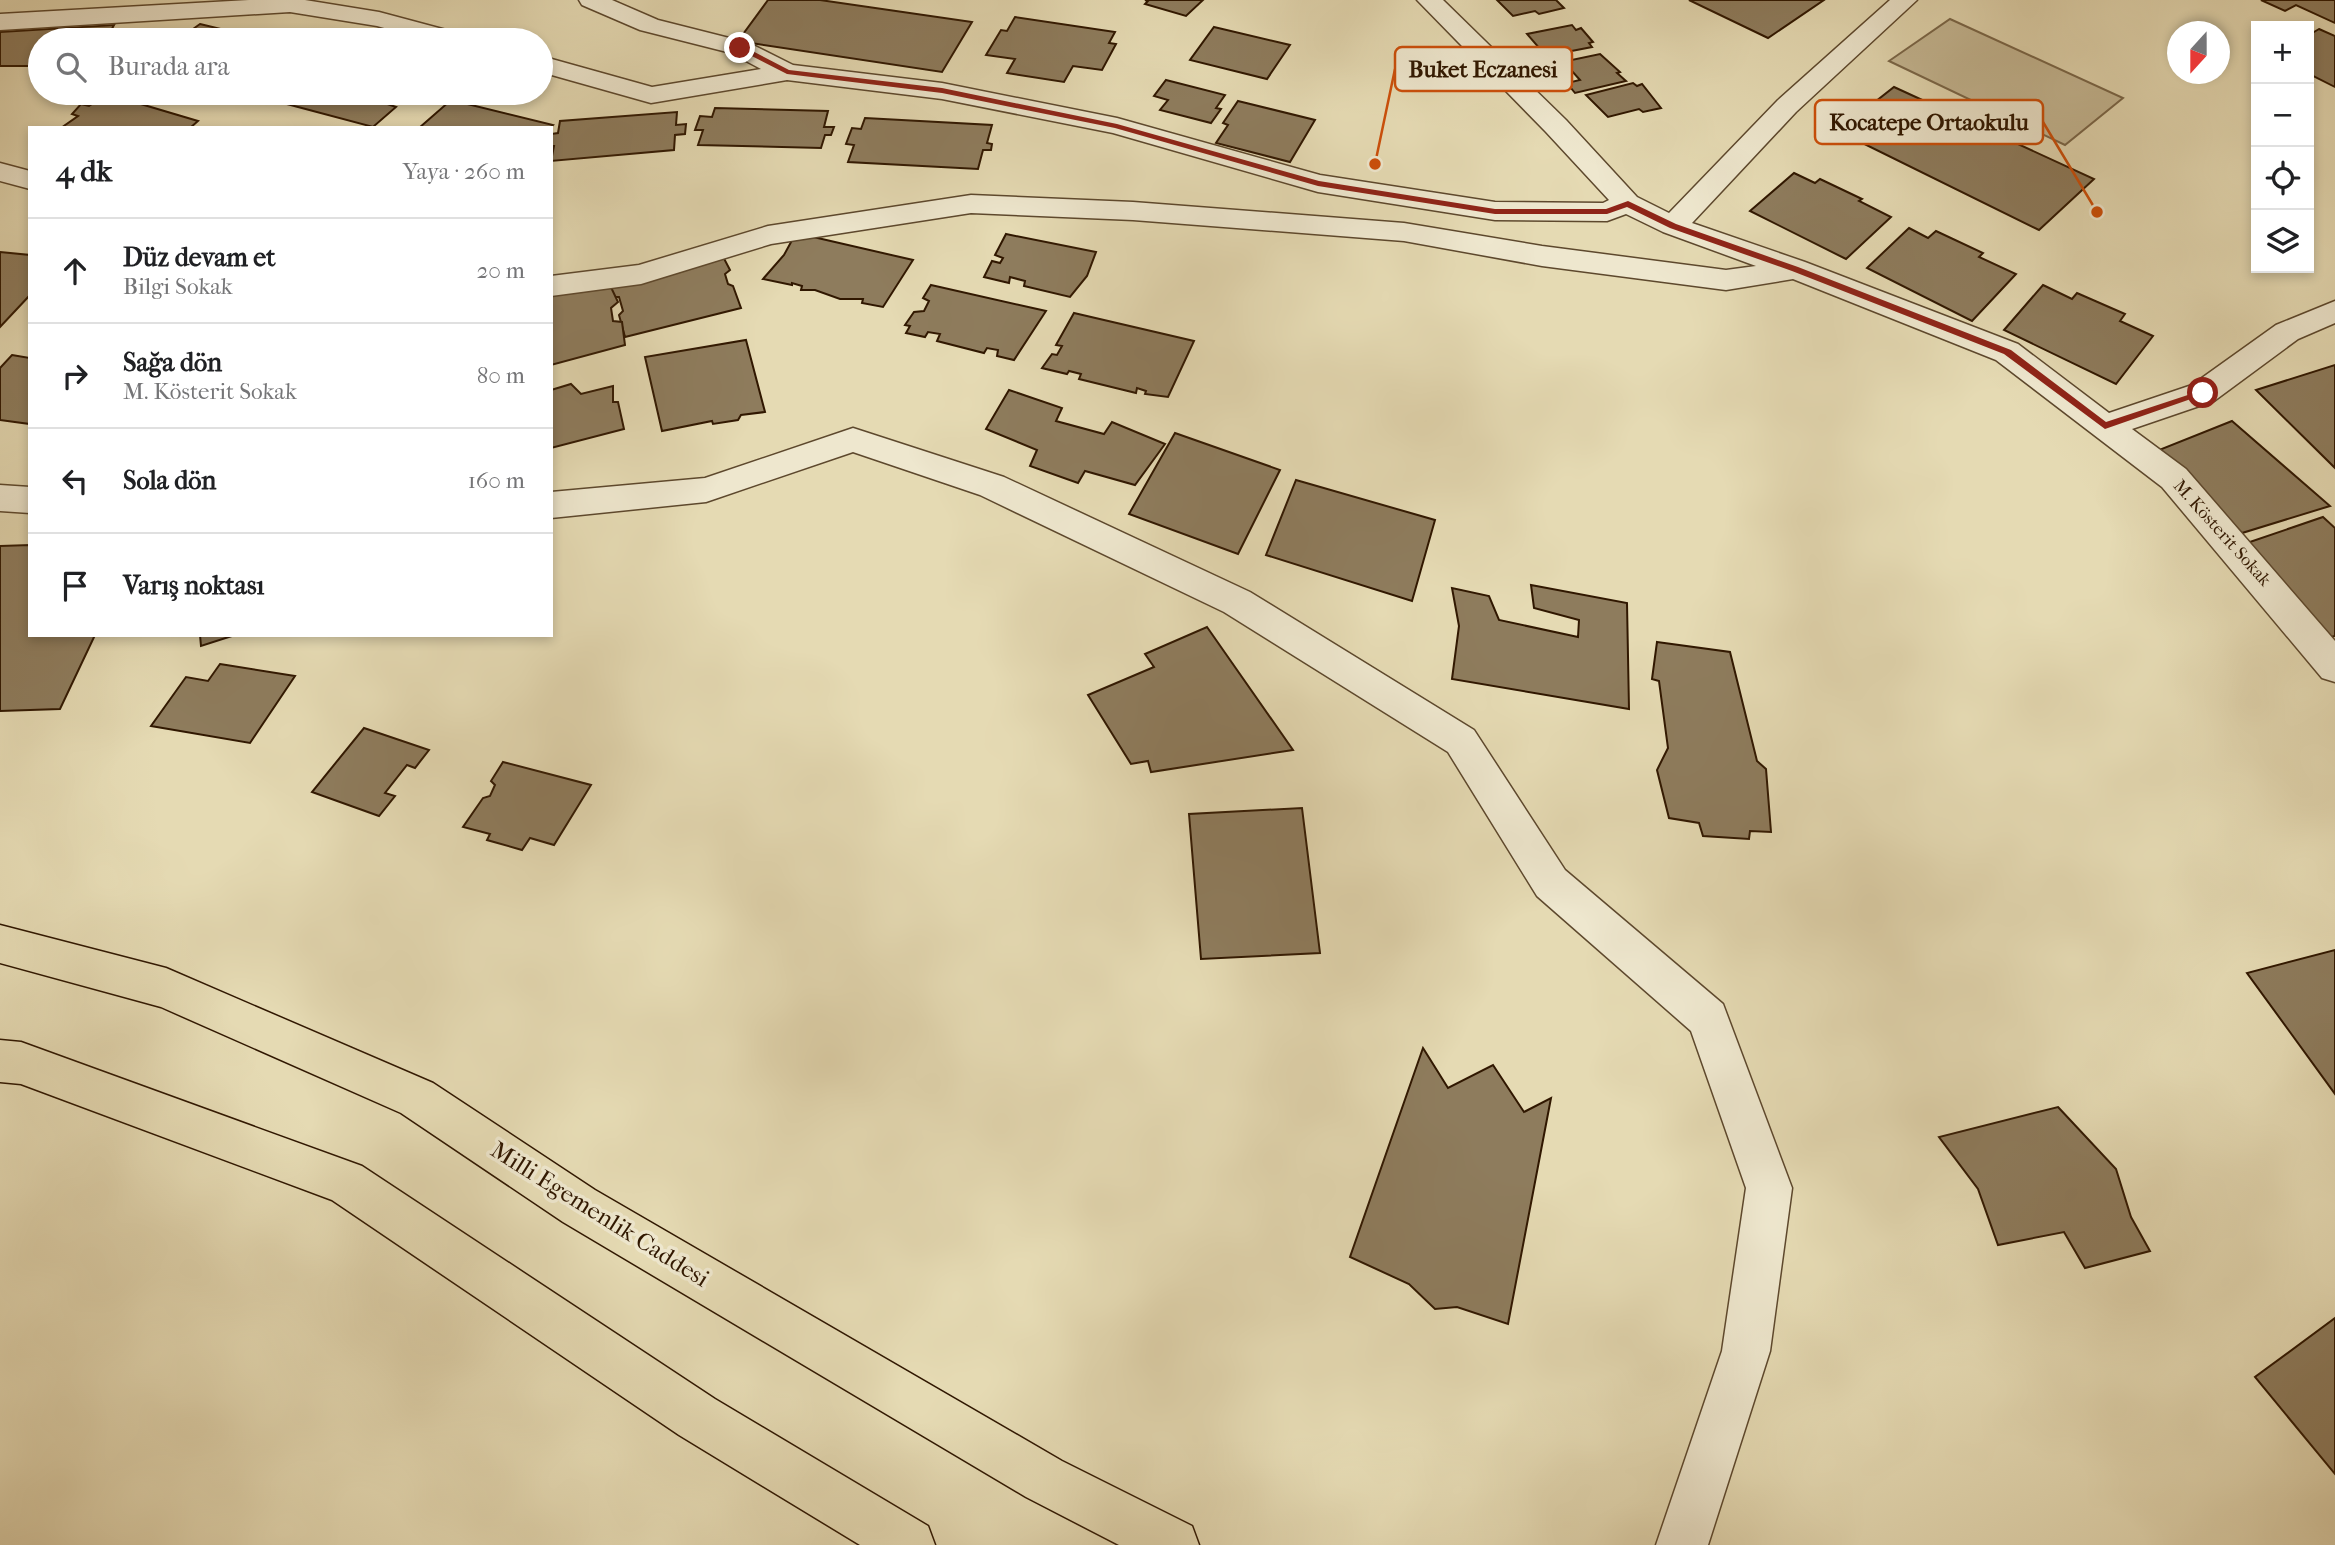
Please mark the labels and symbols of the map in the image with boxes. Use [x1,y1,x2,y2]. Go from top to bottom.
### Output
north arrow [2167,21,2230,84]
route end [724,32,755,63]
callout: Buket Eczanesi [1395,47,1572,91]
text: Buket Eczanesi [1409,56,1558,83]
callout: Kocatepe Ortaokulu [1815,100,2043,144]
text: Kocatepe Ortaokulu [1829,109,2030,136]
route start [2187,377,2218,408]
street label: M. Kösterit Sokak [2169,475,2276,591]
street label: Milli Egemenlik Caddesi [486,1135,714,1293]

